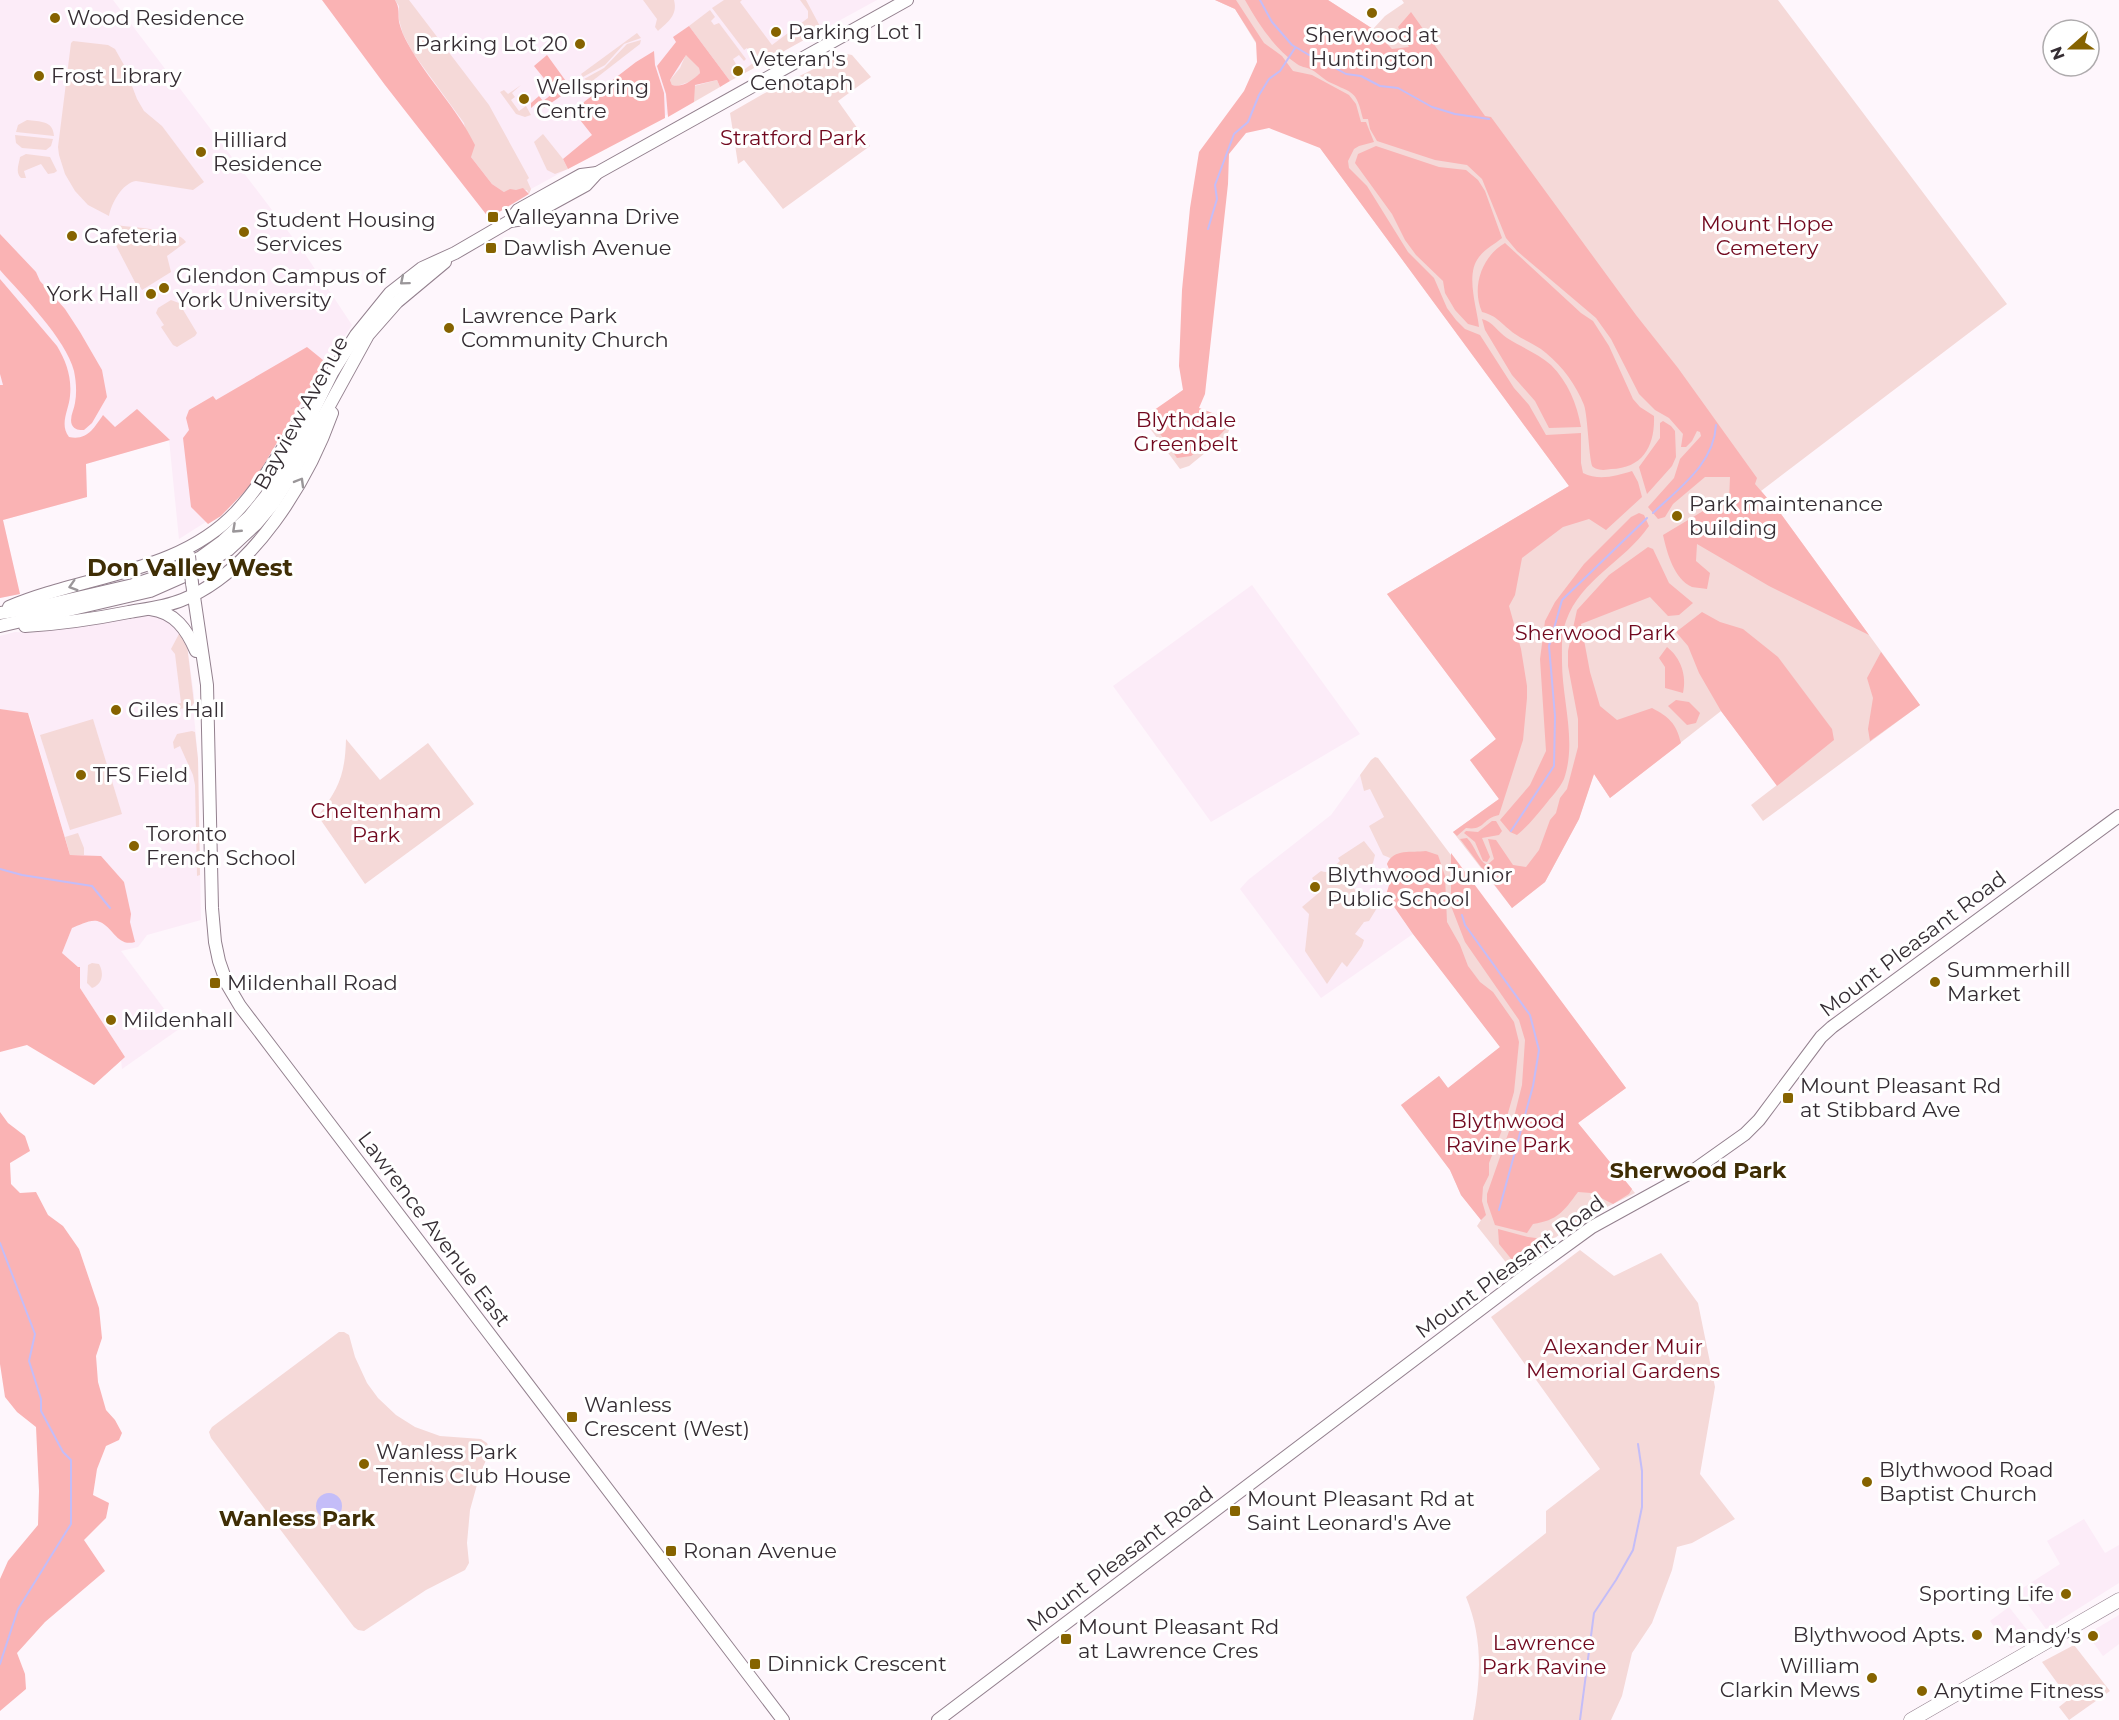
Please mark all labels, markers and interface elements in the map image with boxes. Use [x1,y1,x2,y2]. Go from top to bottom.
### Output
place label: Wood Residence [67,5,244,30]
marker: Sherwood at Huntington [1365,6,1379,20]
marker: Wood Residence [48,11,62,25]
north arrow [2041,18,2101,78]
place label: Parking Lot 1 [788,19,923,44]
place label: Sherwood at Huntington [1305,22,1439,71]
marker: Parking Lot 1 [769,25,783,39]
place label: Parking Lot 20 [415,31,568,56]
marker: Parking Lot 20 [573,37,587,51]
text: N [2046,44,2069,63]
place label: Veteran's Cenotaph [750,46,853,95]
place label: Frost Library [51,63,182,88]
marker: Veteran's Cenotaph [731,64,745,78]
marker: Frost Library [32,69,46,83]
place label: Wellspring Centre [536,74,649,123]
marker: Wellspring Centre [517,92,531,106]
park label: Stratford Park [720,125,866,150]
place label: Hilliard Residence [213,127,322,176]
marker: Hilliard Residence [194,145,208,159]
place label: Valleyanna Drive [505,204,679,229]
place label: Student Housing Services [256,207,436,256]
marker: Valleyanna Drive [486,210,500,224]
park label: Mount Hope Cemetery [1701,211,1833,260]
place label: Cafeteria [84,223,178,248]
marker: Student Housing Services [237,225,251,239]
marker: Cafeteria [65,229,79,243]
place label: Dawlish Avenue [503,235,671,260]
marker: Dawlish Avenue [484,241,498,255]
place label: Glendon Campus of York University [176,263,387,312]
one-way arrow [400,274,411,285]
place label: York Hall [47,281,139,306]
marker: Glendon Campus of York University [157,281,171,295]
marker: York Hall [144,287,158,301]
place label: Lawrence Park Community Church [461,303,669,352]
marker: Lawrence Park Community Church [442,321,456,335]
street label: Bayview Avenue [248,332,353,494]
park label: Blythdale Greenbelt [1134,407,1238,456]
one-way arrow [293,478,304,488]
place label: Park maintenance building [1689,491,1883,540]
marker: Park maintenance building [1670,509,1684,523]
one-way arrow [232,522,242,533]
district label: Don Valley West [87,553,294,582]
one-way arrow [68,579,79,591]
park label: Sherwood Park [1515,620,1676,645]
place label: Giles Hall [128,697,225,722]
marker: Giles Hall [109,703,123,717]
place label: TFS Field [93,762,188,787]
marker: TFS Field [74,768,88,782]
park label: Cheltenham Park [310,798,442,847]
place label: Toronto French School [146,821,296,870]
marker: Toronto French School [127,839,141,853]
place label: Blythwood Junior Public School [1327,862,1513,911]
street label: Mount Pleasant Road [1815,865,2011,1022]
marker: Blythwood Junior Public School [1308,880,1322,894]
place label: Summerhill Market [1947,957,2071,1006]
place label: Mildenhall Road [227,970,398,995]
marker: Summerhill Market [1928,975,1942,989]
marker: Mildenhall Road [208,976,222,990]
place label: Mildenhall [123,1007,233,1032]
marker: Mildenhall [104,1013,118,1027]
place label: Mount Pleasant Rd at Stibbard Ave [1800,1073,2001,1122]
marker: Mount Pleasant Rd at Stibbard Ave [1781,1091,1795,1105]
park label: Blythwood Ravine Park [1446,1108,1571,1157]
street label: Lawrence Avenue East [353,1126,516,1331]
district label: Sherwood Park [1610,1157,1787,1184]
street label: Mount Pleasant Road [1411,1190,1609,1343]
park label: Alexander Muir Memorial Gardens [1526,1334,1720,1383]
place label: Wanless Crescent (West) [584,1392,750,1441]
marker: Wanless Crescent (West) [565,1410,579,1424]
place label: Wanless Park Tennis Club House [376,1439,571,1488]
marker: Wanless Park Tennis Club House [357,1457,371,1471]
place label: Blythwood Road Baptist Church [1879,1457,2054,1506]
marker: Blythwood Road Baptist Church [1860,1475,1874,1489]
street label: Mount Pleasant Road [1022,1480,1218,1637]
place label: Mount Pleasant Rd at Saint Leonard's Ave [1247,1486,1475,1535]
marker: Mount Pleasant Rd at Saint Leonard's Ave [1228,1504,1242,1518]
district label: Wanless Park [219,1505,376,1532]
place label: Ronan Avenue [683,1538,837,1563]
marker: Ronan Avenue [664,1544,678,1558]
place label: Sporting Life [1919,1581,2054,1606]
marker: Sporting Life [2059,1587,2073,1601]
place label: Mount Pleasant Rd at Lawrence Cres [1078,1614,1279,1663]
place label: Blythwood Apts. [1793,1622,1965,1647]
place label: Mandy's [1994,1623,2081,1648]
marker: Blythwood Apts. [1970,1628,1984,1642]
marker: Mandy's [2086,1629,2100,1643]
park label: Lawrence Park Ravine [1482,1630,1606,1679]
marker: Mount Pleasant Rd at Lawrence Cres [1059,1632,1073,1646]
place label: Dinnick Crescent [767,1651,947,1676]
place label: William Clarkin Mews [1720,1653,1860,1702]
marker: Dinnick Crescent [748,1657,762,1671]
marker: William Clarkin Mews [1865,1671,1879,1685]
place label: Anytime Fitness [1934,1678,2104,1703]
marker: Anytime Fitness [1915,1684,1929,1698]

